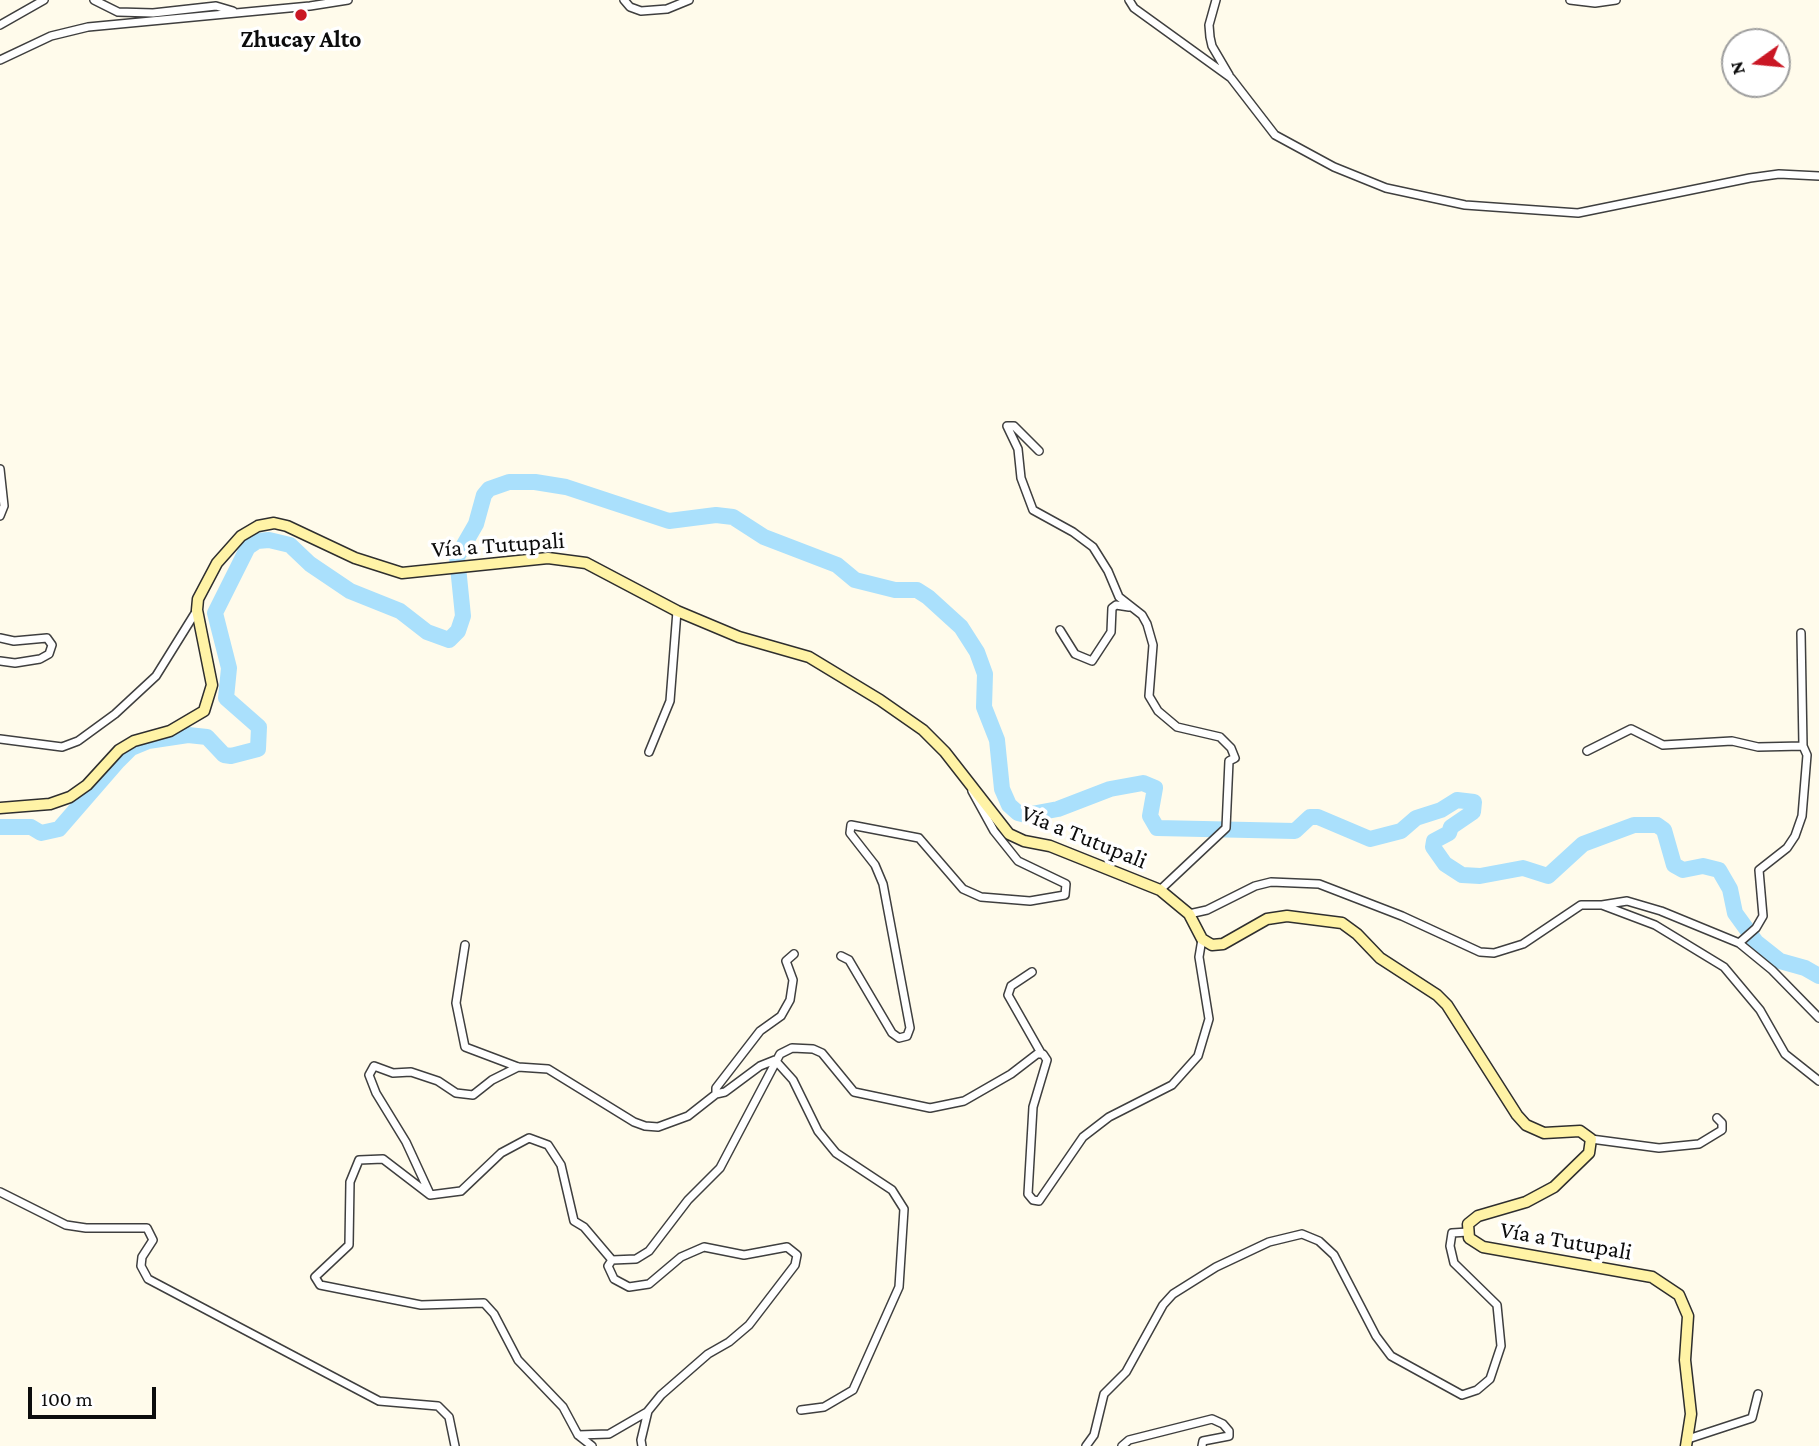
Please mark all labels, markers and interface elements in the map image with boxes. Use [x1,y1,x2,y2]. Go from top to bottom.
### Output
marker: Zhucay Alto [293,7,309,23]
place label: Zhucay Alto [240,26,362,54]
north arrow [1721,28,1791,98]
text: N [1725,59,1749,77]
street label: Vía a Tutupali [430,526,566,564]
street label: Vía a Tutupali [1017,799,1151,875]
street label: Vía a Tutupali [1498,1215,1634,1267]
scale bar [32,1372,159,1416]
text: 100 m [41,1387,93,1411]

